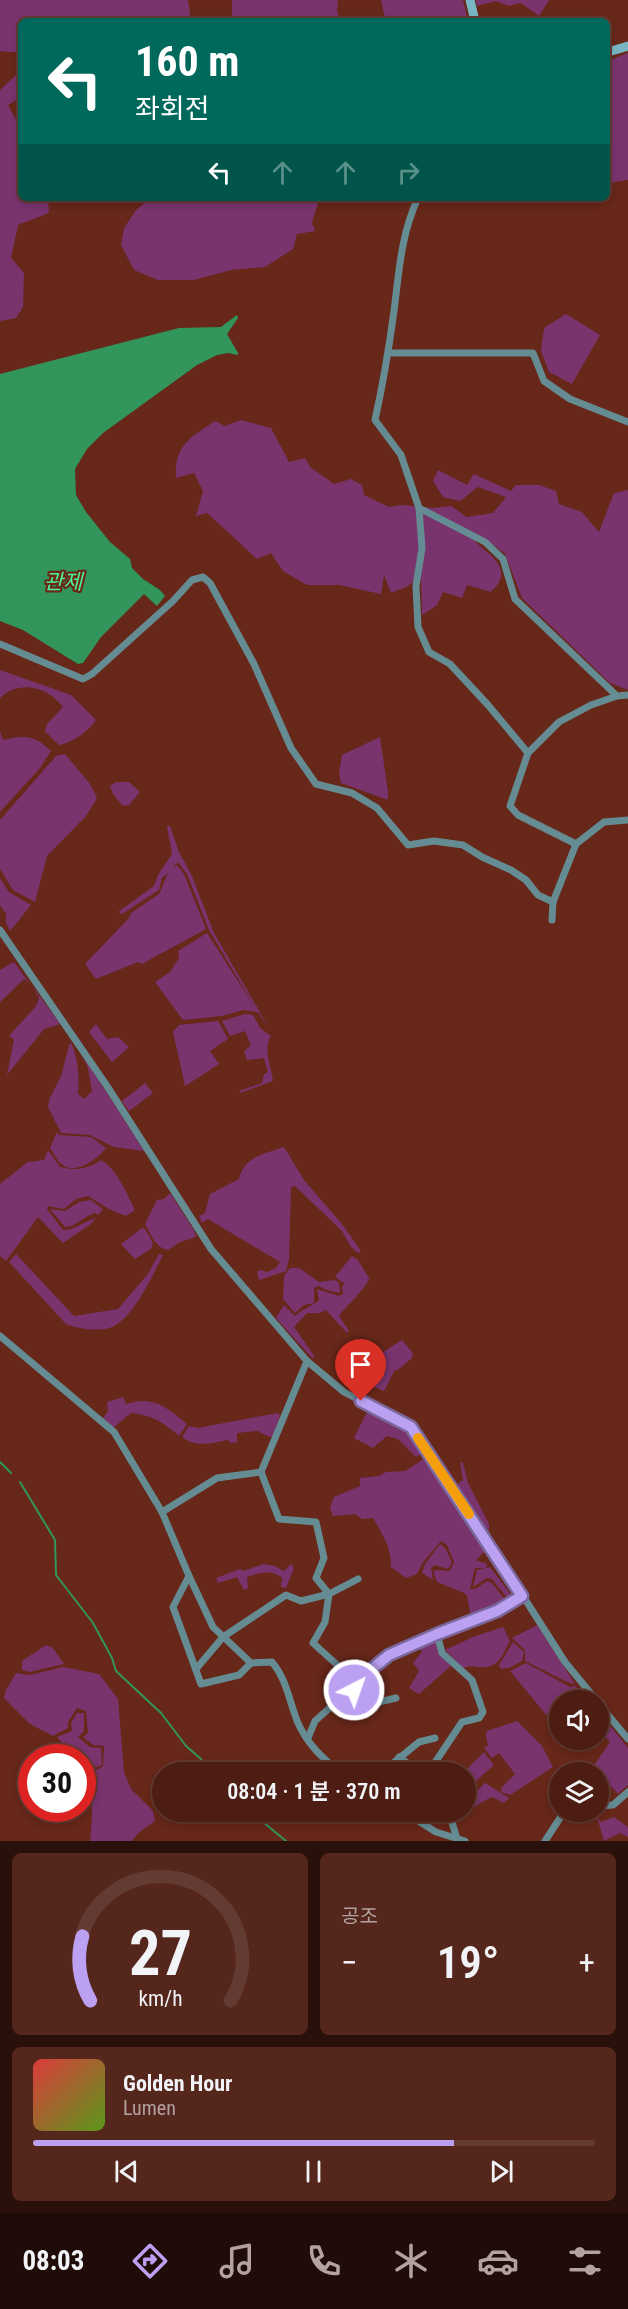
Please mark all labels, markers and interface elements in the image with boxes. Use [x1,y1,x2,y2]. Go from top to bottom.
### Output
text: 160 m [135,37,240,86]
icon: left [36,42,114,120]
text: 좌회전 [135,93,210,125]
icon: left [203,156,236,189]
icon: ahead [266,156,299,189]
icon: ahead [329,156,362,189]
icon: right [392,156,425,189]
water label: 관제 [44,570,85,594]
pin [335,1339,386,1401]
icon: arrive [344,1348,377,1381]
position arrow [322,1658,386,1722]
map controls [549,1690,609,1822]
button: sound [549,1690,609,1750]
speed limit sign: 30 [18,1744,96,1822]
button: layers [549,1762,609,1822]
text: 08:04 · 1 분 · 370 m [227,1779,401,1804]
text: 공조 [341,1904,378,1928]
text: 27 [128,1917,192,1990]
text: 19° [437,1936,499,1989]
text: − [341,1943,358,1982]
text: + [579,1943,595,1982]
text: km/h [138,1986,182,2011]
text: Golden Hour [123,2071,232,2096]
text: Lumen [123,2096,176,2120]
icon: previous [110,2155,143,2188]
icon: pause [297,2155,330,2188]
icon: next [485,2155,518,2188]
icon: directions [129,2240,171,2282]
icon: music [216,2240,258,2282]
icon: phone [303,2240,345,2282]
icon: climate [390,2240,432,2282]
icon: car [477,2240,519,2282]
icon: filters [564,2240,606,2282]
text: 08:03 [22,2245,84,2277]

